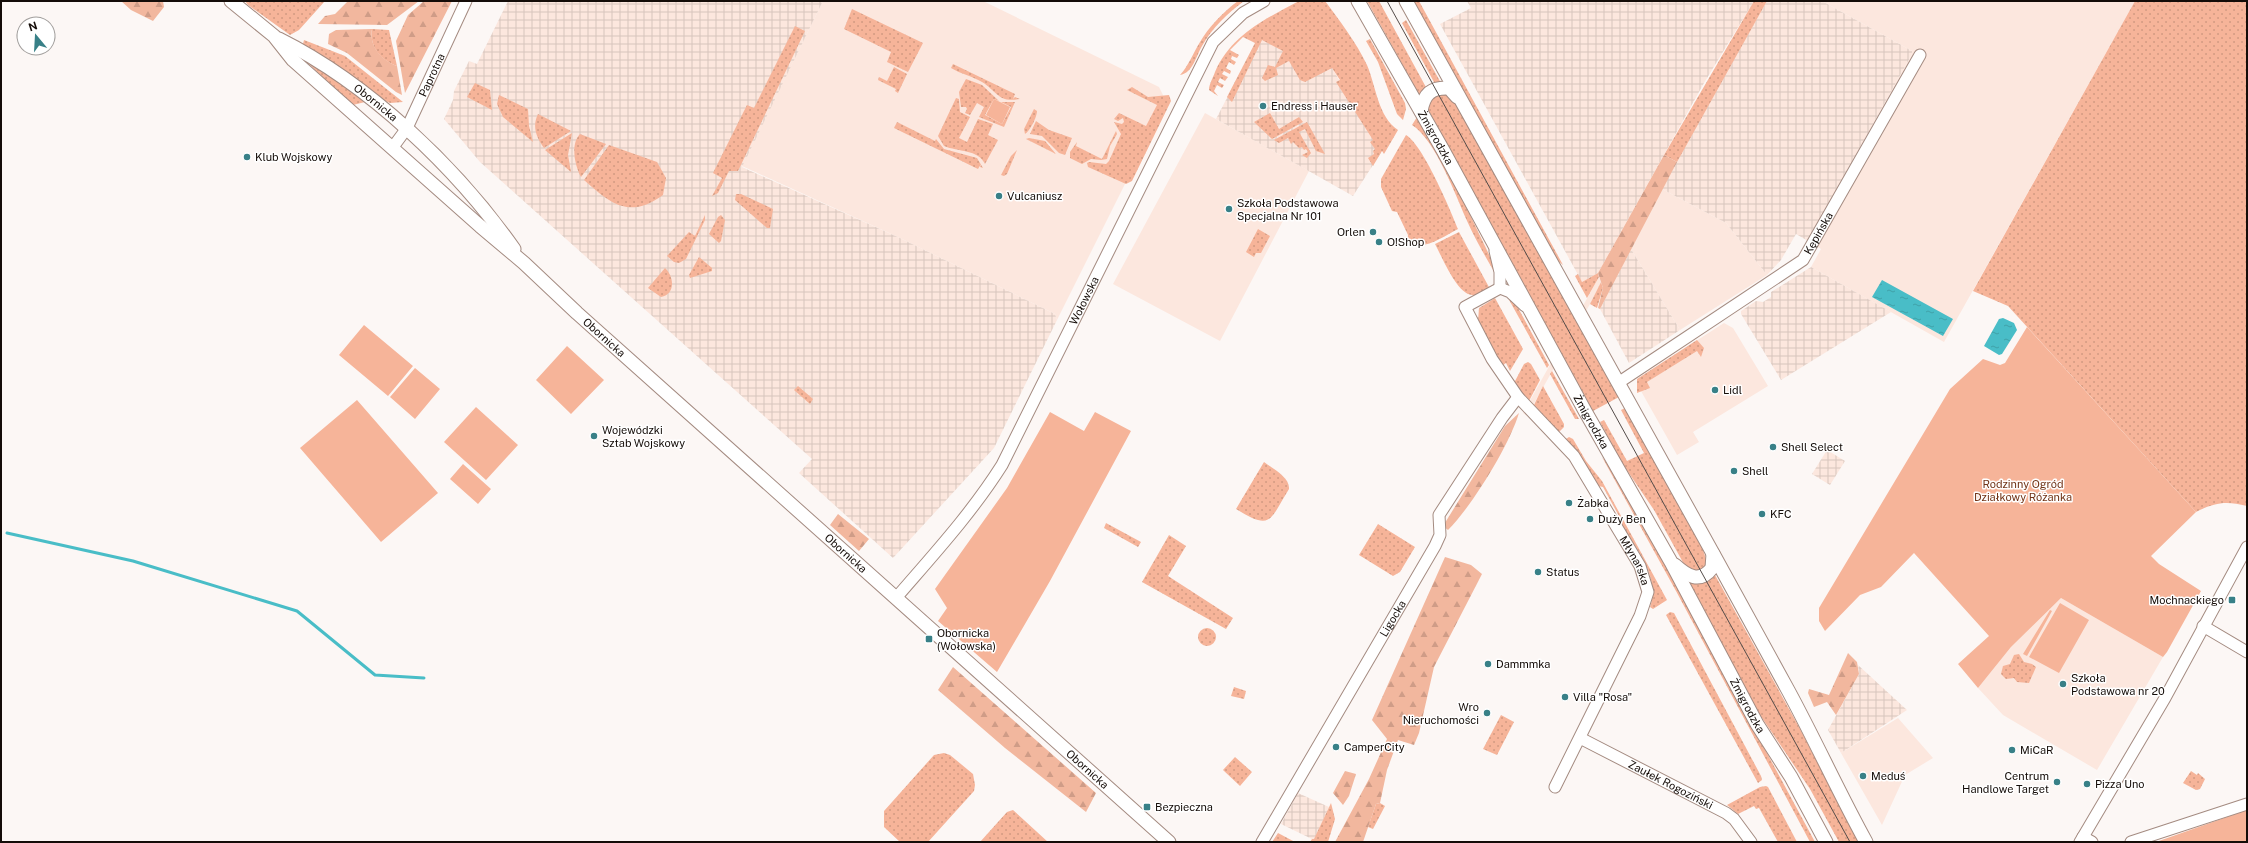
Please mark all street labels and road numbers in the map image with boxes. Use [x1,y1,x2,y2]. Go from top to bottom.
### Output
street label: Paprotna [416,51,447,99]
street label: Obornicka [352,81,400,124]
street label: Żmigrodzka [1416,108,1456,167]
street label: Kępińska [1801,210,1835,257]
street label: Wołowska [1067,275,1101,327]
street label: Obornicka [581,315,628,359]
street label: Żmigrodzka [1571,392,1611,451]
street label: Obornicka [822,531,869,575]
street label: Młynarska [1617,534,1652,587]
street label: Ligocka [1377,598,1408,639]
street label: Żmigrodzka [1728,676,1767,735]
street label: Obornicka [1064,747,1111,791]
street label: Zaułek Rogoziński [1626,758,1715,811]

